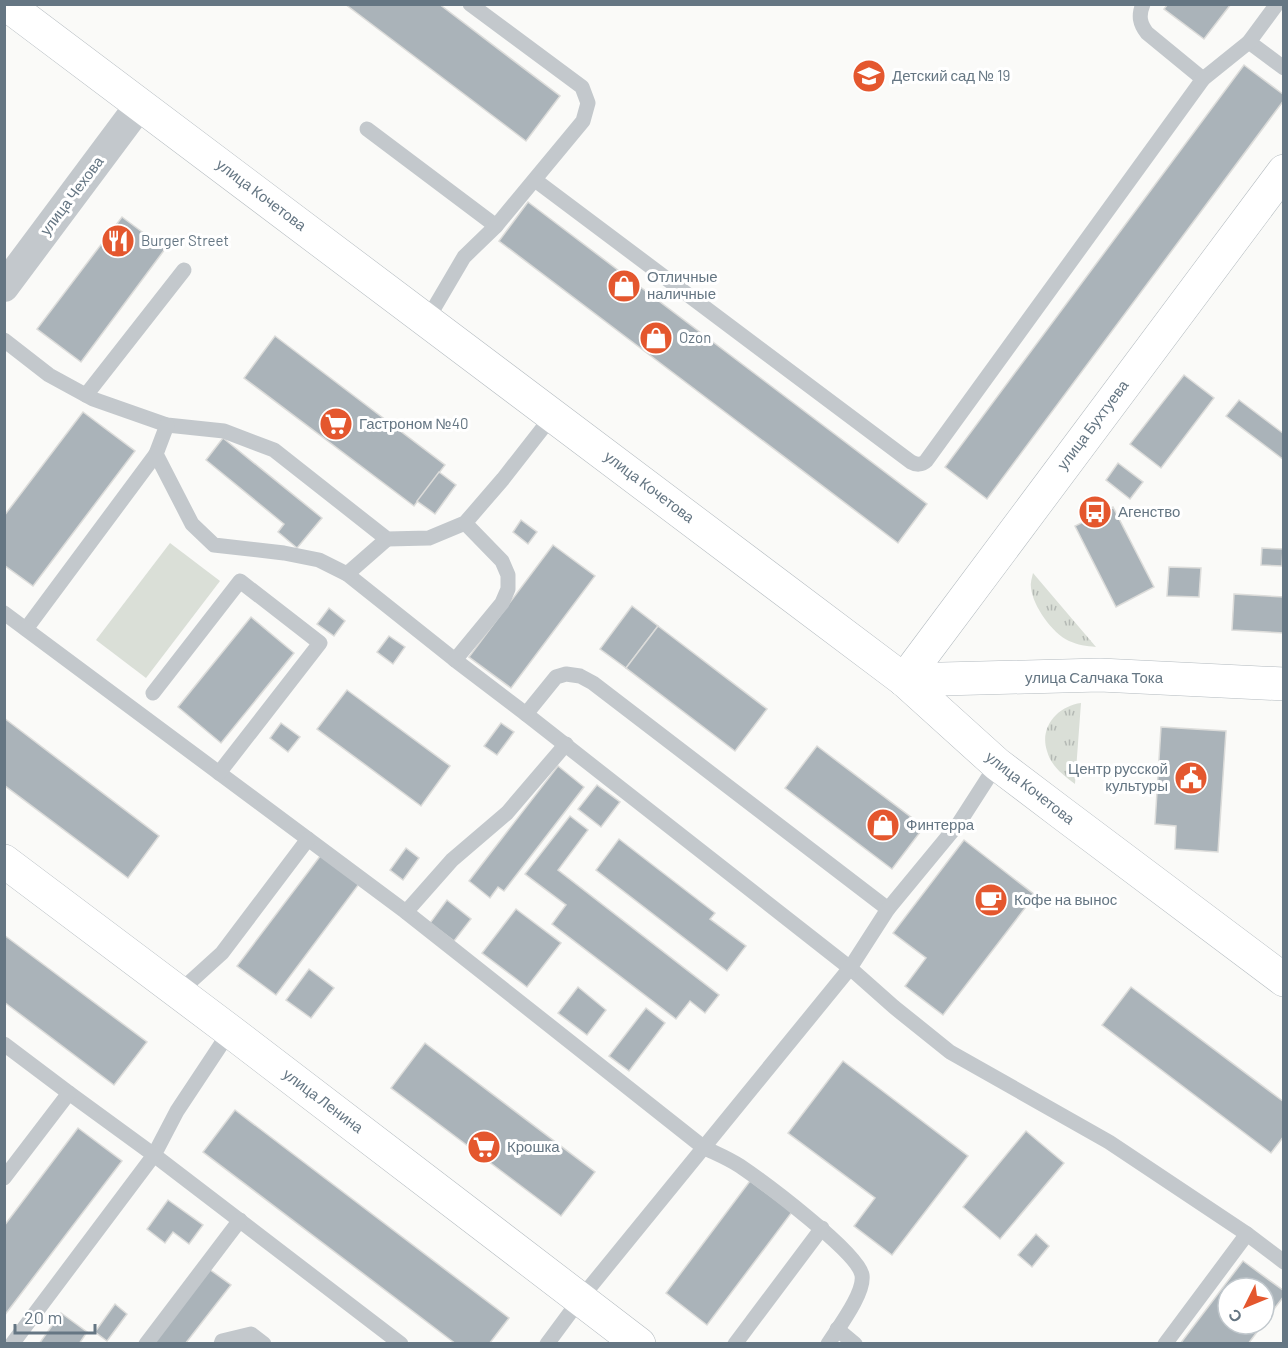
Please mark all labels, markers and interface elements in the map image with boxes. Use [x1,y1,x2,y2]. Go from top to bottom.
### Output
school or university icon: Детский сад № 19 [851,58,887,94]
place label: Детский сад № 19 [892,66,1010,84]
street label: улица Чехова [36,152,107,238]
street label: улица Кочетова [213,155,311,234]
restaurant icon: Burger Street [100,223,136,259]
place label: Burger Street [141,231,229,249]
place label: Отличные наличные [647,267,718,302]
shop icon: Отличные наличные [606,268,642,304]
shop icon: Ozon [638,320,674,356]
place label: Ozon [679,328,711,346]
street label: улица Бухтуева [1053,376,1132,473]
supermarket icon: Гастроном №40 [318,406,354,442]
place label: Гастроном №40 [359,414,468,432]
street label: улица Кочетова [601,447,699,526]
bus stop icon: Агенство [1077,494,1113,530]
place label: Агенство [1118,502,1180,520]
street label: улица Салчака Тока [1025,668,1164,686]
street label: улица Кочетова [983,747,1079,828]
place label: Центр русской культуры [1068,759,1168,794]
public building icon: Центр русской культуры [1173,760,1209,796]
shop icon: Финтерра [865,807,901,843]
place label: Финтерра [906,815,975,833]
cafe icon: Кофе на вынос [973,882,1009,918]
place label: Кофе на вынос [1014,890,1118,908]
street label: улица Ленина [280,1064,368,1137]
supermarket icon: Крошка [466,1129,502,1165]
place label: Крошка [507,1137,560,1155]
north arrow [1216,1276,1276,1336]
scale bar [15,1297,94,1335]
text: 20 m [24,1306,62,1328]
text: С [1223,1306,1246,1327]

